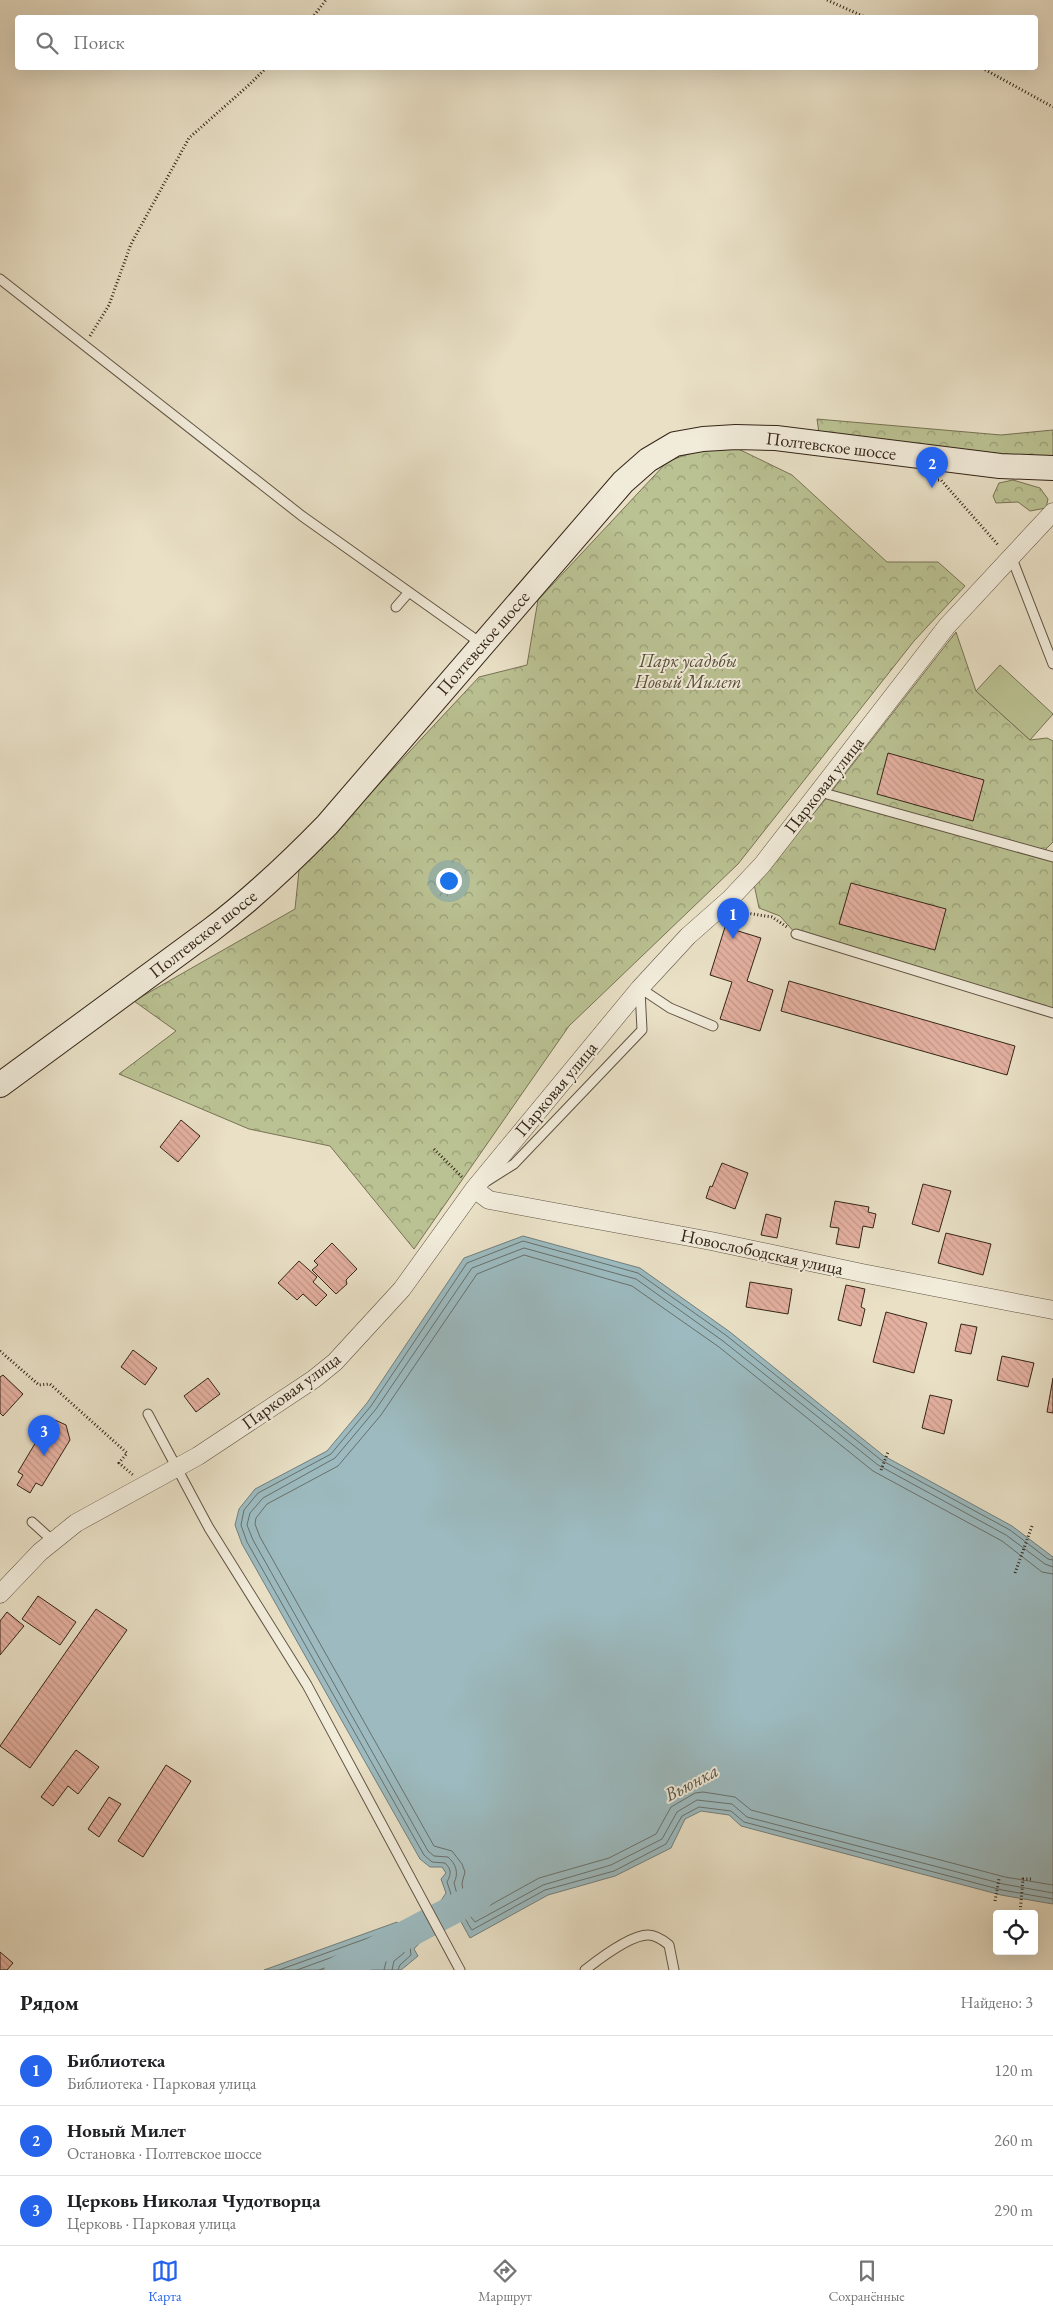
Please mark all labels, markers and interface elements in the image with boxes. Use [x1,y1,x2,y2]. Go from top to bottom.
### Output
search box [15,15,1038,70]
icon: search [33,29,61,57]
text: Поиск [73,30,125,55]
street label: Полтевское шоссе [765,426,898,465]
pin: 2 [916,447,948,488]
street label: Полтевское шоссе [431,586,534,700]
park label: Парк усадьбы Новый Милет [633,649,742,693]
street label: Парковая улица [779,731,869,838]
your location [436,868,462,894]
street label: Полтевское шоссе [144,884,261,983]
pin: 1 [717,898,749,939]
street label: Парковая улица [509,1036,603,1141]
street label: Новослободская улица [679,1223,846,1280]
street label: Парковая улица [237,1346,345,1434]
pin: 3 [28,1415,60,1456]
water label: Вьюнка [659,1758,723,1808]
map controls [993,1910,1038,1955]
button: locate [993,1910,1038,1955]
text: Рядом [20,1989,79,2016]
text: Найдено: 3 [961,1992,1033,2013]
text: Библиотека [67,2048,165,2073]
text: 1 [32,2060,40,2081]
text: 120 m [994,2060,1033,2081]
text: Библиотека · Парковая улица [67,2073,256,2094]
text: Новый Милет [67,2118,186,2143]
text: 2 [32,2130,40,2151]
text: 260 m [994,2130,1033,2151]
text: Остановка · Полтевское шоссе [67,2143,262,2164]
text: Церковь Николая Чудотворца [67,2188,321,2213]
text: 3 [32,2200,40,2221]
text: 290 m [994,2200,1033,2221]
text: Церковь · Парковая улица [67,2213,236,2234]
tab: Карта [148,2257,182,2305]
tab: Маршрут [478,2257,532,2305]
tab: Сохранённые [828,2257,905,2305]

